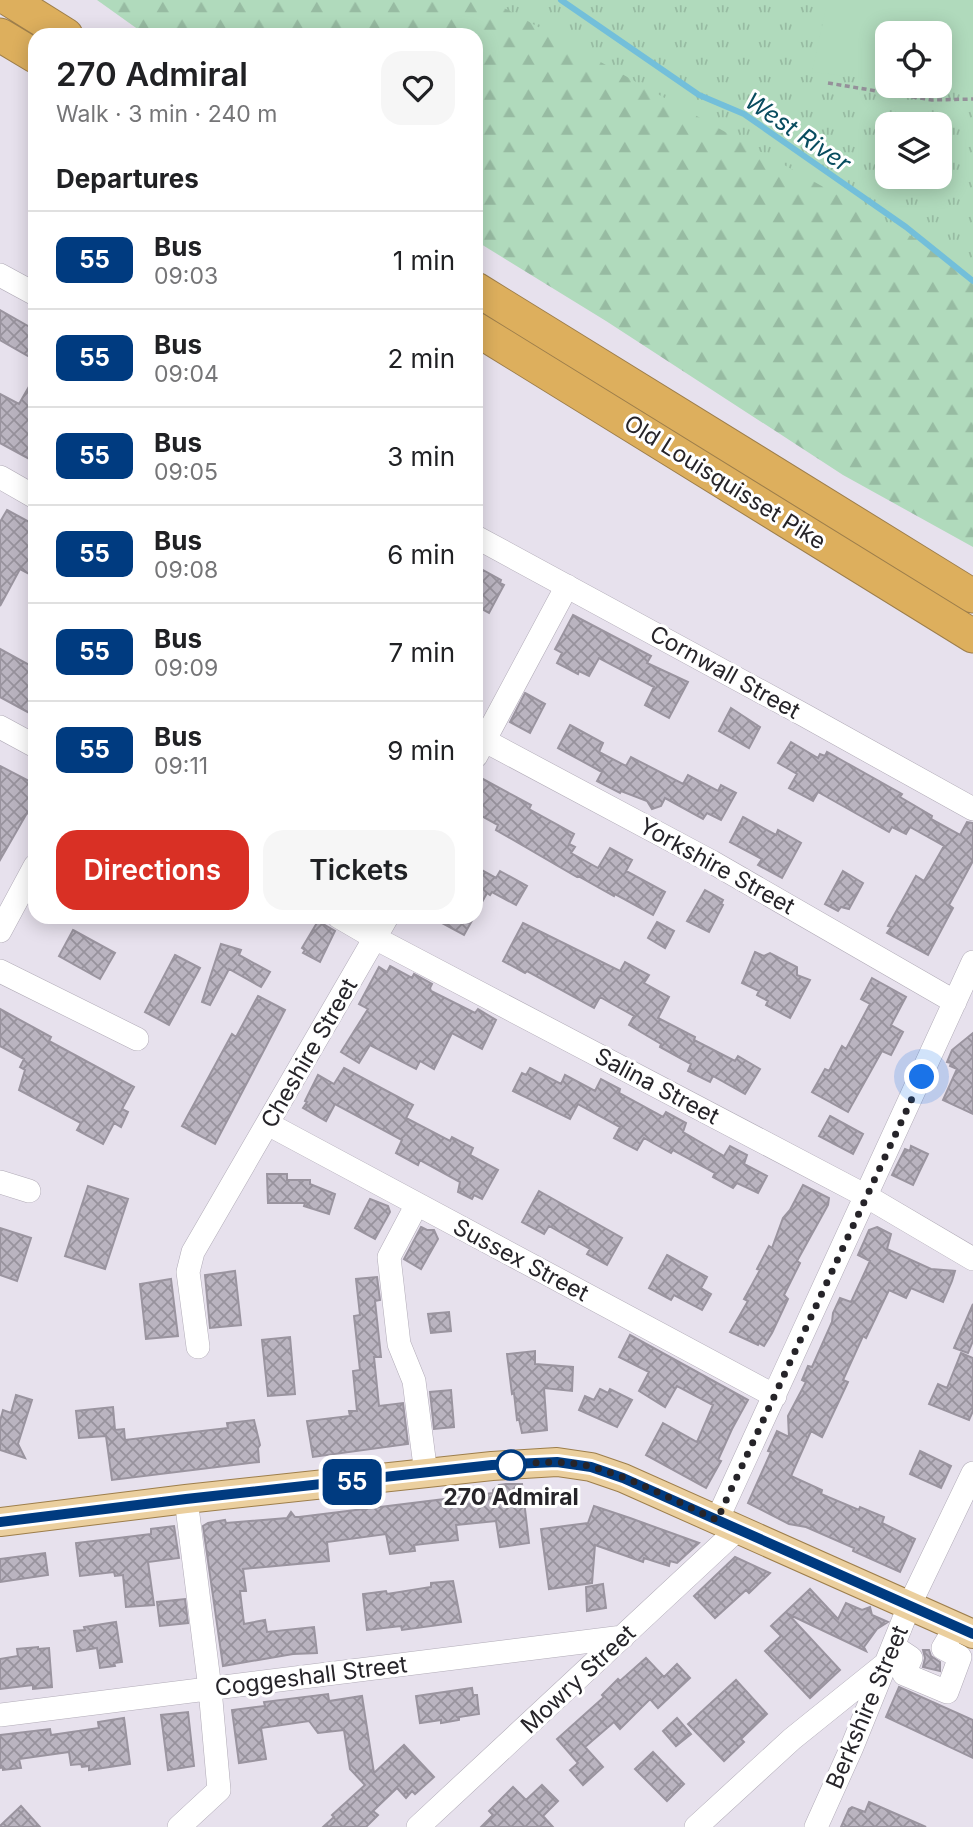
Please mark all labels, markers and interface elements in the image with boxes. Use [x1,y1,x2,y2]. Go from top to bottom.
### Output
map controls [875,21,952,189]
button: locate [875,21,952,98]
button: heart [381,51,455,125]
text: 270 Admiral [56,54,248,94]
water label: West River [740,86,857,178]
text: Walk · 3 min · 240 m [56,100,277,128]
button: layers [875,112,952,189]
text: Departures [56,163,199,194]
text: Bus [154,231,202,262]
text: 55 [79,245,110,274]
text: 1 min [393,245,455,276]
text: 09:03 [154,262,218,290]
text: Bus [154,329,202,360]
text: 55 [79,343,110,372]
text: 2 min [387,343,455,374]
text: 09:04 [154,360,219,388]
street label: Old Louisquisset Pike [619,409,831,555]
text: Bus [154,427,202,458]
text: 55 [79,441,110,470]
text: 3 min [387,441,455,472]
text: 09:05 [154,458,218,486]
text: Bus [154,525,202,556]
text: 55 [79,539,110,568]
text: 6 min [387,539,455,570]
text: 09:08 [154,556,218,584]
street label: Cornwall Street [645,619,805,725]
text: Bus [154,623,202,654]
text: 55 [79,637,110,666]
text: 7 min [389,637,455,668]
text: 09:09 [154,654,218,682]
text: Bus [154,721,202,752]
text: 55 [79,735,110,764]
text: 9 min [387,735,455,766]
text: 09:11 [154,752,208,780]
street label: Yorkshire Street [634,812,800,921]
button: Directions [56,830,249,910]
button: Tickets [263,830,455,910]
street label: Cheshire Street [255,973,363,1133]
street label: Salina Street [590,1042,724,1131]
your location [904,1059,939,1094]
street label: Sussex Street [448,1213,594,1308]
marker: 270 Admiral [496,1450,526,1480]
line badge: 55 [320,1459,384,1505]
text: 55 [337,1467,367,1496]
place label: 270 Admiral [443,1483,579,1511]
street label: Mowry Street [515,1619,641,1739]
street label: Berkshire Street [820,1621,914,1793]
street label: Coggeshall Street [213,1650,409,1702]

